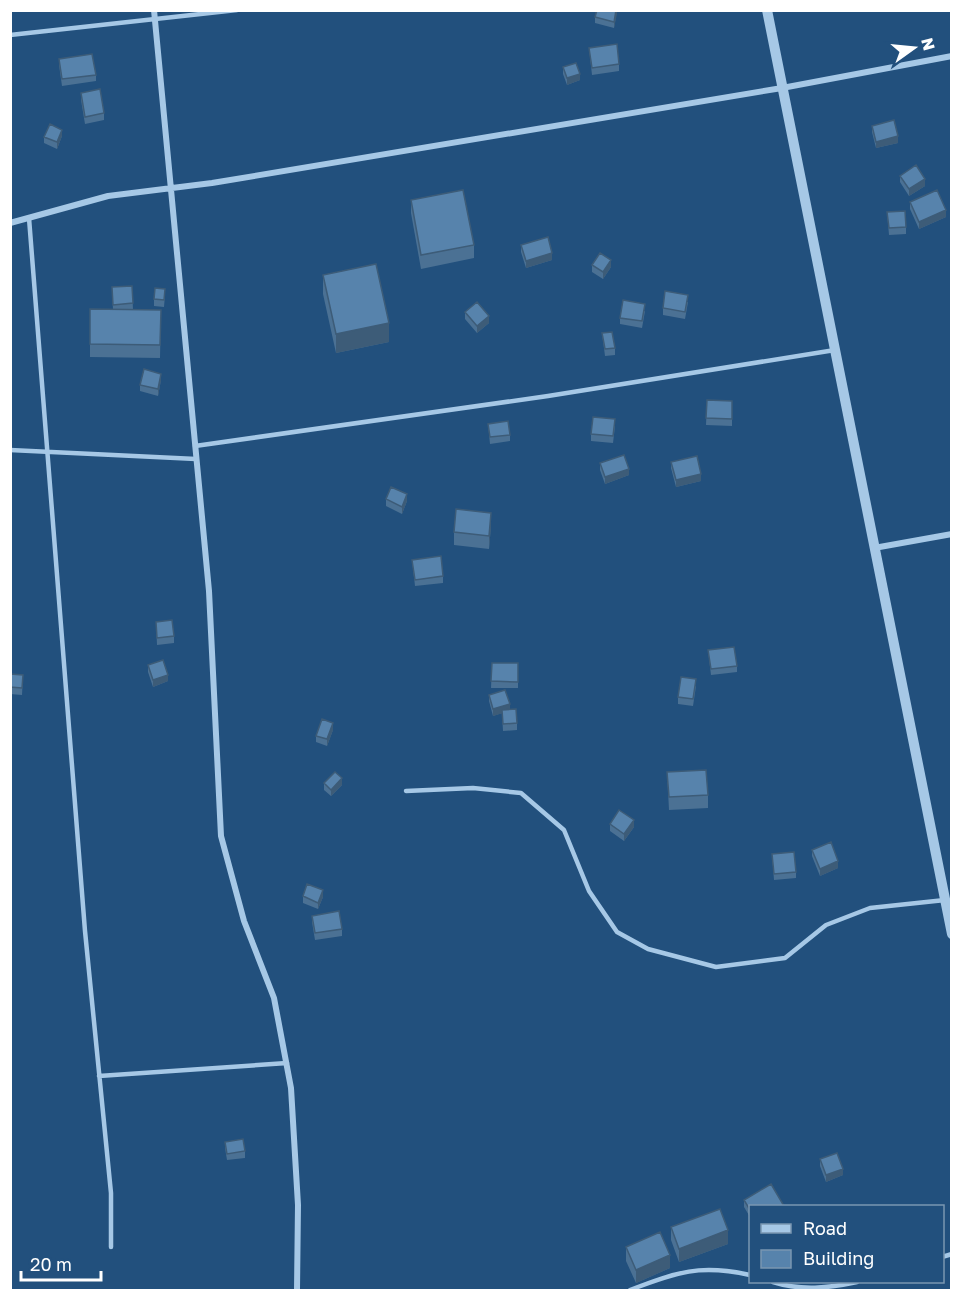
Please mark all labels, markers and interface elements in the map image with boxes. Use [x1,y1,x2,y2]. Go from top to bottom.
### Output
north arrow [884,18,944,78]
text: N [917,36,940,53]
legend [749,1205,944,1283]
text: Road [803,1217,847,1239]
scale bar [21,1244,100,1282]
text: Building [803,1247,874,1269]
text: 20 m [30,1253,72,1275]

